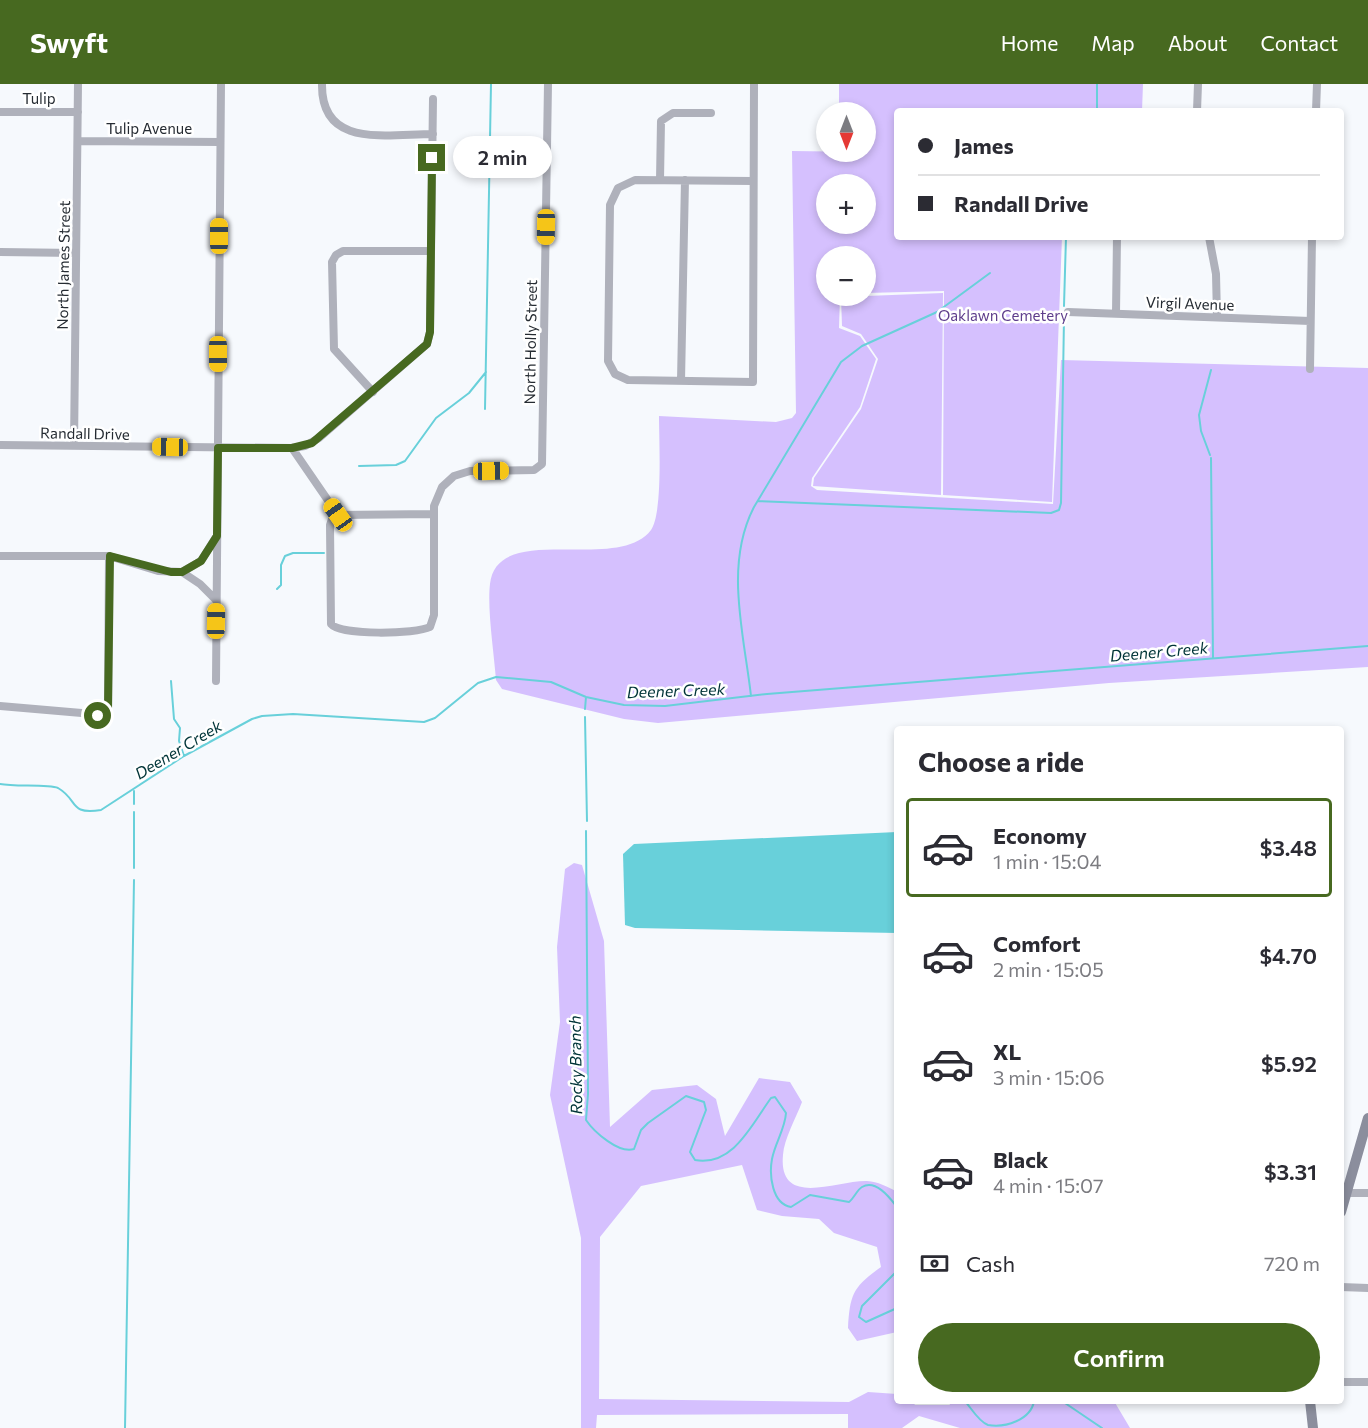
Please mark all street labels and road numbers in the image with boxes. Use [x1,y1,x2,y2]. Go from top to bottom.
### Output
street label: Tulip [22,89,56,107]
street label: Tulip Avenue [106,119,192,137]
street label: North James Street [53,200,73,330]
street label: North Holly Street [520,279,540,405]
street label: Virgil Avenue [1145,292,1235,314]
street label: Randall Drive [40,423,130,443]

